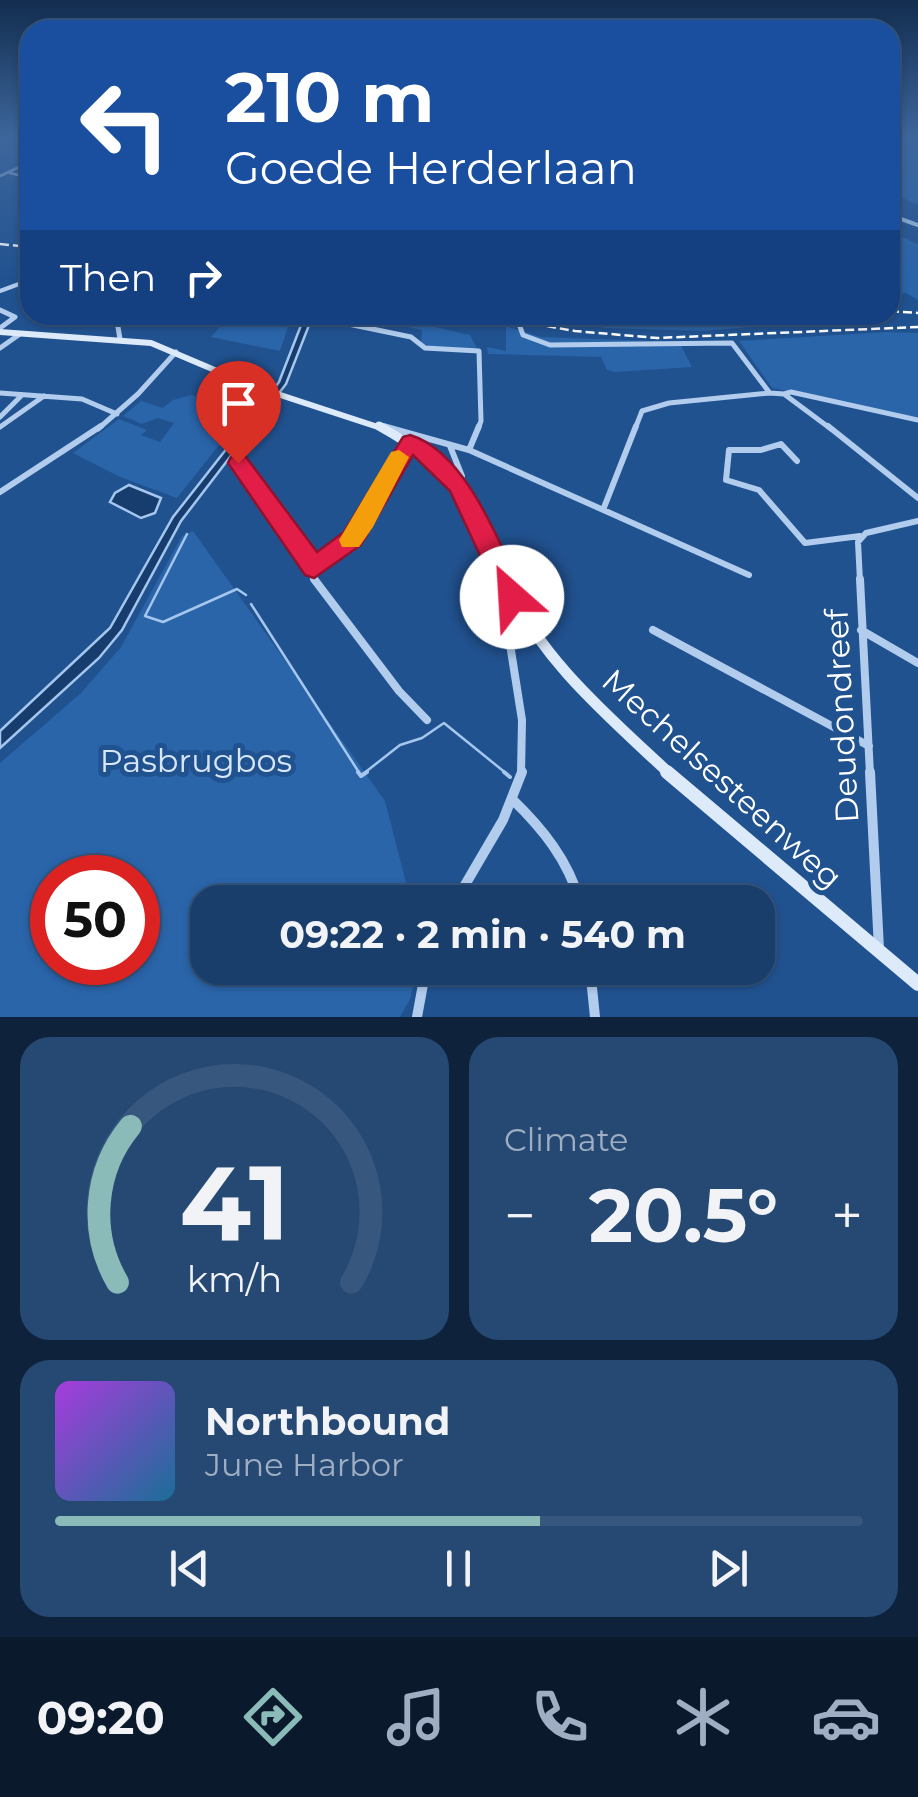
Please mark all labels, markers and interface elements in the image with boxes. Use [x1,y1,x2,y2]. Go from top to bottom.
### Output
text: 210 m [225,54,435,140]
icon: left [60,60,190,190]
text: Goede Herderlaan [225,140,637,195]
icon: right [176,250,231,305]
text: Then [60,254,156,301]
pin [196,361,281,464]
icon: arrive [211,376,266,431]
position arrow [460,545,564,649]
street label: Deudondreef [816,607,867,824]
street label: Mechelsesteenweg [594,661,850,897]
park label: Pasbrugbos [100,741,292,780]
speed limit sign: 50 [30,855,160,985]
text: 09:22 · 2 min · 540 m [279,911,686,958]
text: Climate [504,1120,628,1159]
text: 41 [180,1139,289,1266]
text: 20.5° [589,1169,778,1261]
text: − [504,1182,536,1249]
text: + [831,1182,863,1249]
text: km/h [187,1257,282,1301]
text: Northbound [205,1398,450,1445]
text: June Harbor [205,1445,404,1484]
icon: previous [162,1541,217,1596]
icon: pause [431,1541,486,1596]
icon: next [701,1541,756,1596]
icon: directions [238,1682,308,1752]
icon: music [381,1682,451,1752]
icon: phone [525,1682,595,1752]
icon: climate [668,1682,738,1752]
icon: car [811,1682,881,1752]
text: 09:20 [37,1690,165,1745]

